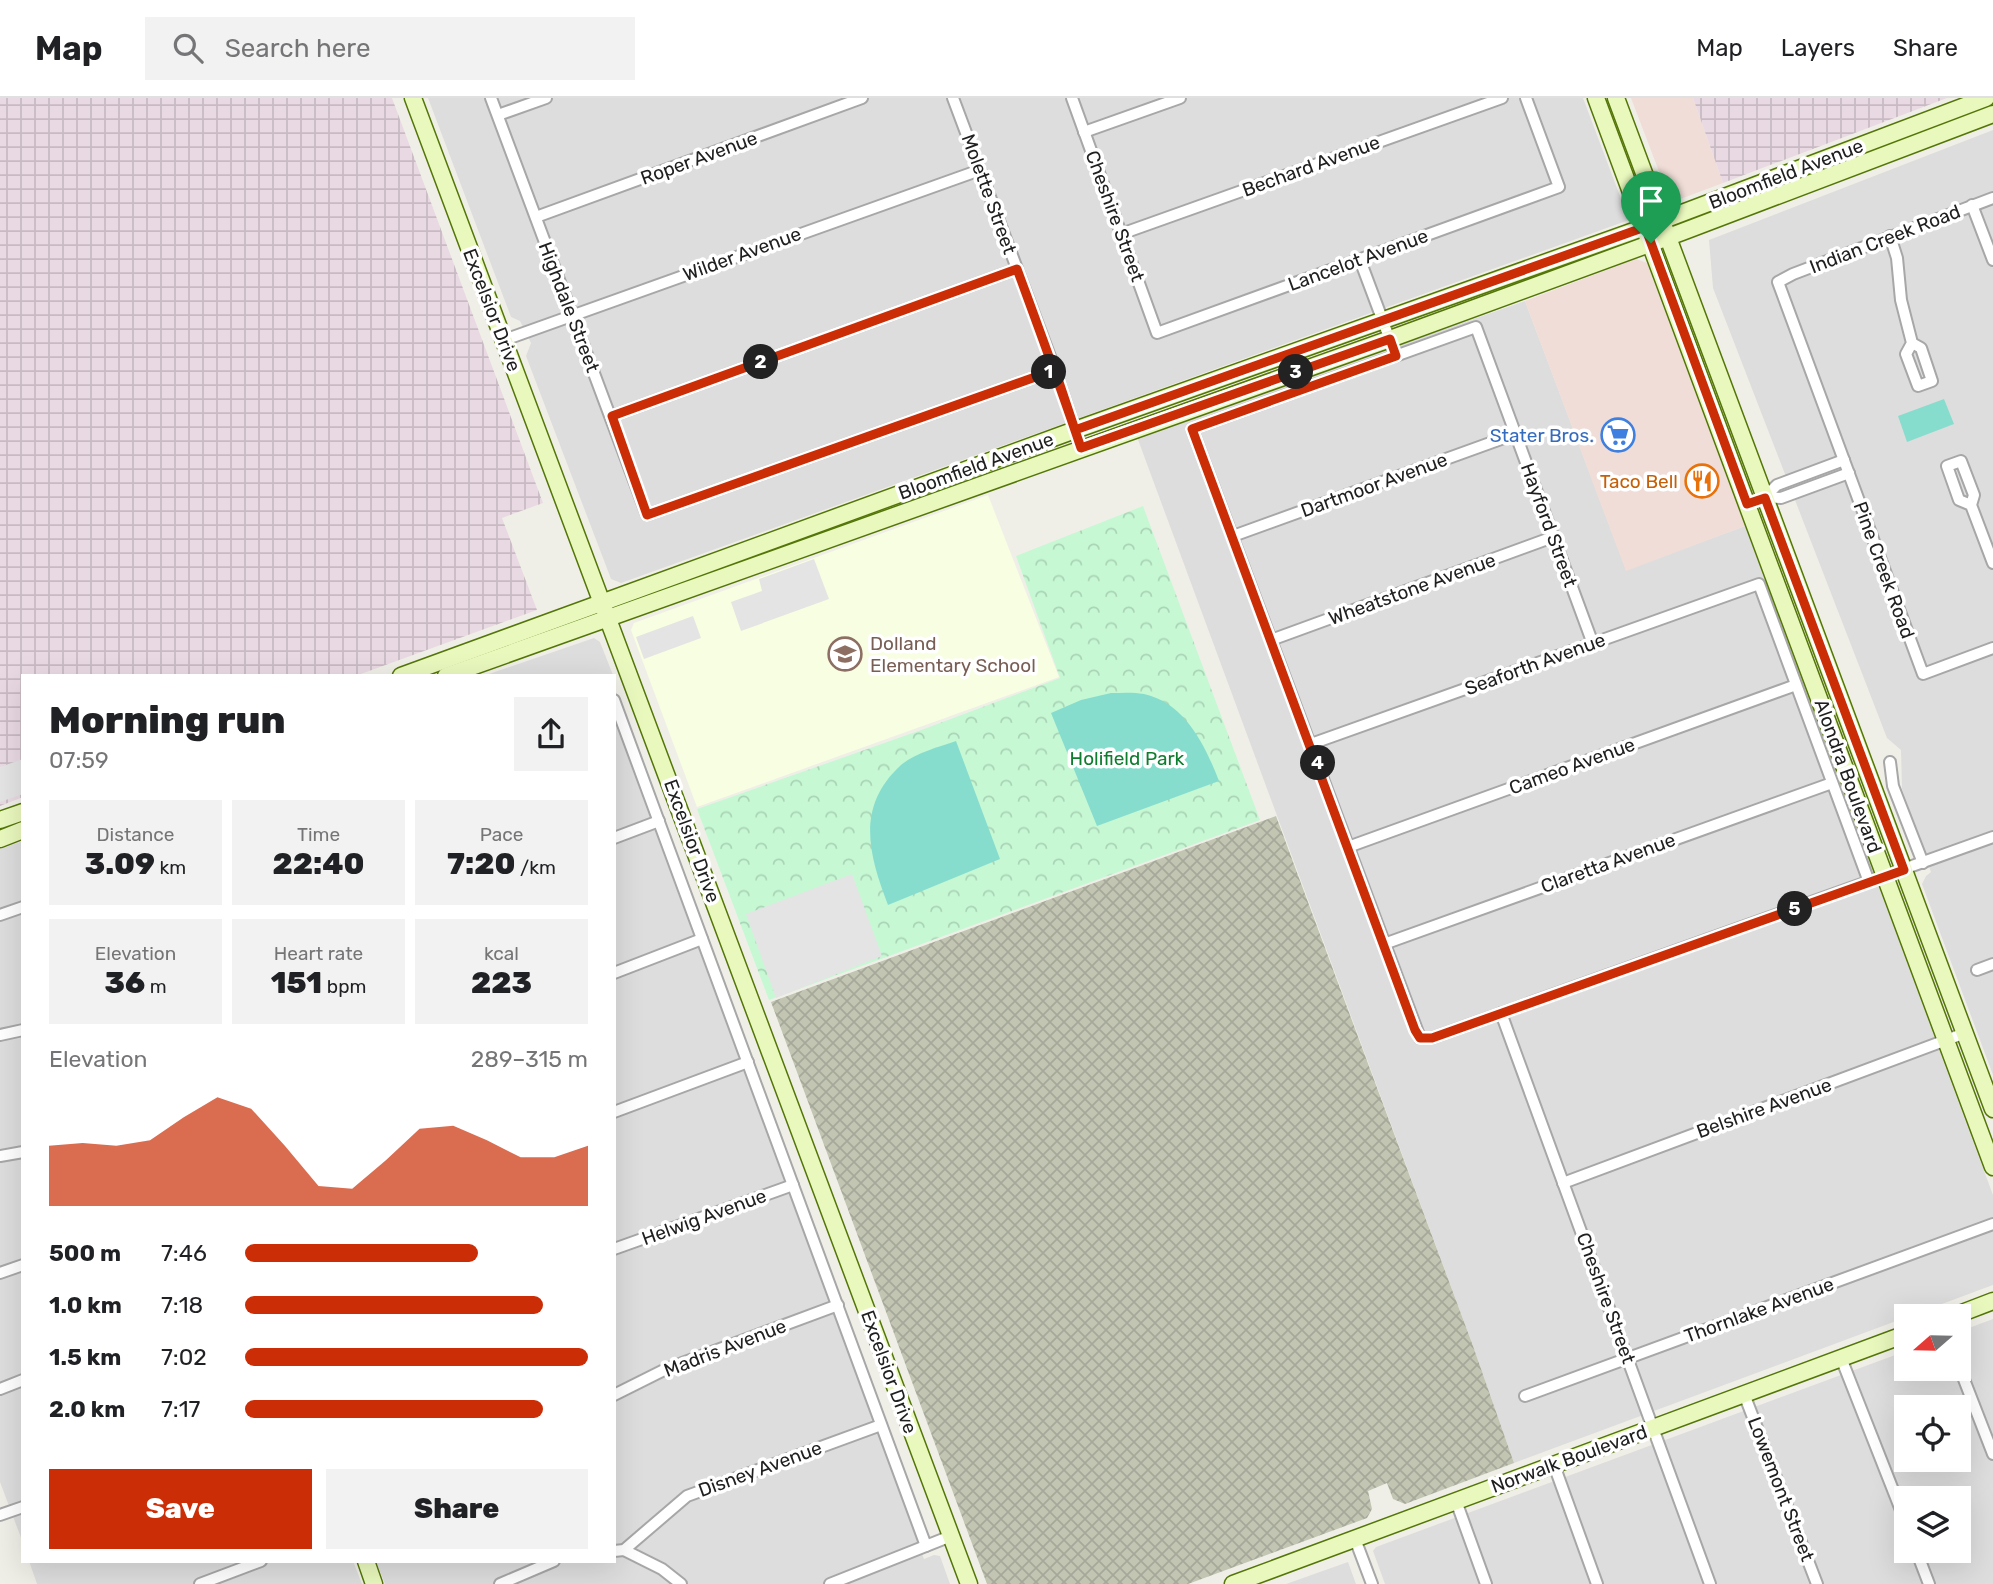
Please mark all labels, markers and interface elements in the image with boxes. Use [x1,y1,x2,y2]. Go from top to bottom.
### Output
search box [145,17,635,80]
text: Map [35,29,103,68]
icon: search [169,29,207,67]
text: Search here [225,33,370,64]
text: Map [1696,34,1743,62]
text: Layers [1781,34,1855,62]
text: Share [1893,34,1958,62]
street label: Roper Avenue [637,126,761,190]
street label: Bechard Avenue [1239,130,1383,202]
street label: Molette Street [957,131,1022,258]
street label: Bloomfield Avenue [1706,134,1866,214]
street label: Cheshire Street [1081,147,1150,285]
pin [1621,171,1681,243]
icon: arrive [1632,182,1670,220]
street label: Indian Creek Road [1806,200,1964,278]
street label: Wilder Avenue [680,222,804,286]
street label: Lancelot Avenue [1285,224,1431,296]
street label: Highdale Street [534,239,605,376]
street label: Excelsior Drive [458,245,526,375]
pin: 2 [744,344,778,380]
text: 2 [754,350,767,373]
pin: 1 [1032,354,1066,390]
pin: 3 [1278,354,1314,390]
text: 1 [1044,360,1053,383]
text: 3 [1289,360,1302,383]
supermarket icon: Stater Bros. [1599,416,1637,454]
place label: Stater Bros. [1490,424,1594,447]
street label: Bloomfield Avenue [895,427,1057,505]
street label: Dartmoor Avenue [1298,448,1450,522]
street label: Hayford Street [1516,460,1582,591]
restaurant icon: Taco Bell [1683,462,1721,500]
place label: Taco Bell [1600,470,1678,493]
street label: Pine Creek Road [1849,498,1919,642]
street label: Wheatstone Avenue [1325,548,1499,630]
street label: Seaforth Avenue [1462,628,1608,700]
place label: Dolland Elementary School [870,632,1036,677]
school or university icon: Dolland Elementary School [826,635,864,673]
street label: Alondra Boulevard [1809,696,1887,856]
text: Morning run [49,697,286,743]
button: share [514,697,588,771]
street label: Cameo Avenue [1506,733,1638,799]
text: 07:59 [49,746,109,774]
pin: 4 [1300,746,1336,780]
park label: Holifield Park [1070,747,1185,770]
text: 4 [1311,751,1324,774]
street label: Excelsior Drive [659,776,725,906]
text: Distance [97,823,174,846]
text: Time [297,823,340,846]
text: Pace [480,823,523,846]
street label: Claretta Avenue [1538,828,1678,898]
text: 3.09 [85,846,155,882]
text: 22:40 [272,846,365,882]
text: 7:20 [447,846,515,882]
text: km [155,856,186,879]
text: /km [515,856,556,879]
pin: 5 [1778,892,1812,926]
text: 5 [1788,897,1801,920]
text: Elevation [95,942,176,965]
text: Heart rate [274,942,363,965]
text: kcal [484,942,519,965]
text: 36 [104,965,145,1001]
text: 151 [271,965,322,1001]
text: 223 [471,965,532,1001]
text: m [145,975,167,998]
text: bpm [322,975,366,998]
text: Elevation [49,1045,148,1073]
text: 289–315 m [471,1045,588,1073]
street label: Belshire Avenue [1693,1073,1835,1143]
street label: Helwig Avenue [639,1184,769,1250]
street label: Cheshire Street [1572,1229,1641,1367]
text: 500 m [49,1239,121,1267]
text: 7:46 [161,1239,207,1267]
street label: Thornlake Avenue [1681,1272,1837,1348]
text: 1.0 km [49,1291,122,1319]
text: 7:18 [161,1291,203,1319]
north arrow [1894,1304,1970,1381]
map controls [1894,1304,1971,1563]
street label: Excelsior Drive [856,1307,922,1437]
street label: Madris Avenue [661,1314,789,1382]
text: 1.5 km [49,1343,121,1371]
text: 7:02 [161,1343,207,1371]
text: 2.0 km [49,1395,125,1423]
text: 7:17 [161,1395,200,1423]
button: locate [1894,1395,1971,1472]
street label: Lowemont Street [1743,1413,1819,1565]
street label: Norwalk Boulevard [1488,1420,1650,1498]
street label: Disney Avenue [695,1436,825,1502]
button: Save [49,1469,312,1549]
button: Share [326,1469,588,1549]
button: layers [1894,1486,1971,1563]

